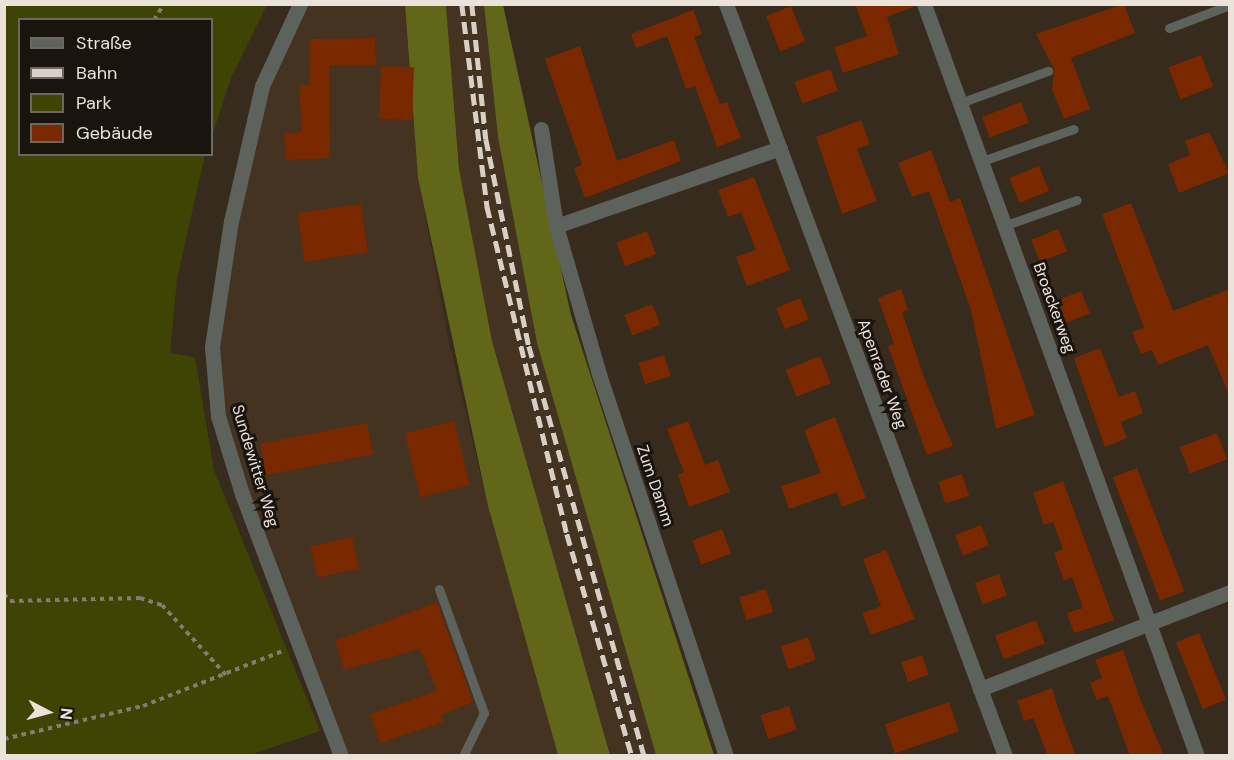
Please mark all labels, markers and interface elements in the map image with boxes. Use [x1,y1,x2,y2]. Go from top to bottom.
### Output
legend [18,18,213,156]
text: Straße [76,31,132,55]
text: Bahn [76,61,117,85]
text: Park [76,91,112,115]
text: Gebäude [76,121,153,145]
street label: Broackerweg [1029,260,1079,356]
street label: Apenrader Weg [853,316,911,432]
street label: Sundewitter Weg [227,403,283,529]
street label: Zum Damm [632,443,678,529]
north arrow [18,682,78,742]
text: N [55,707,77,721]

